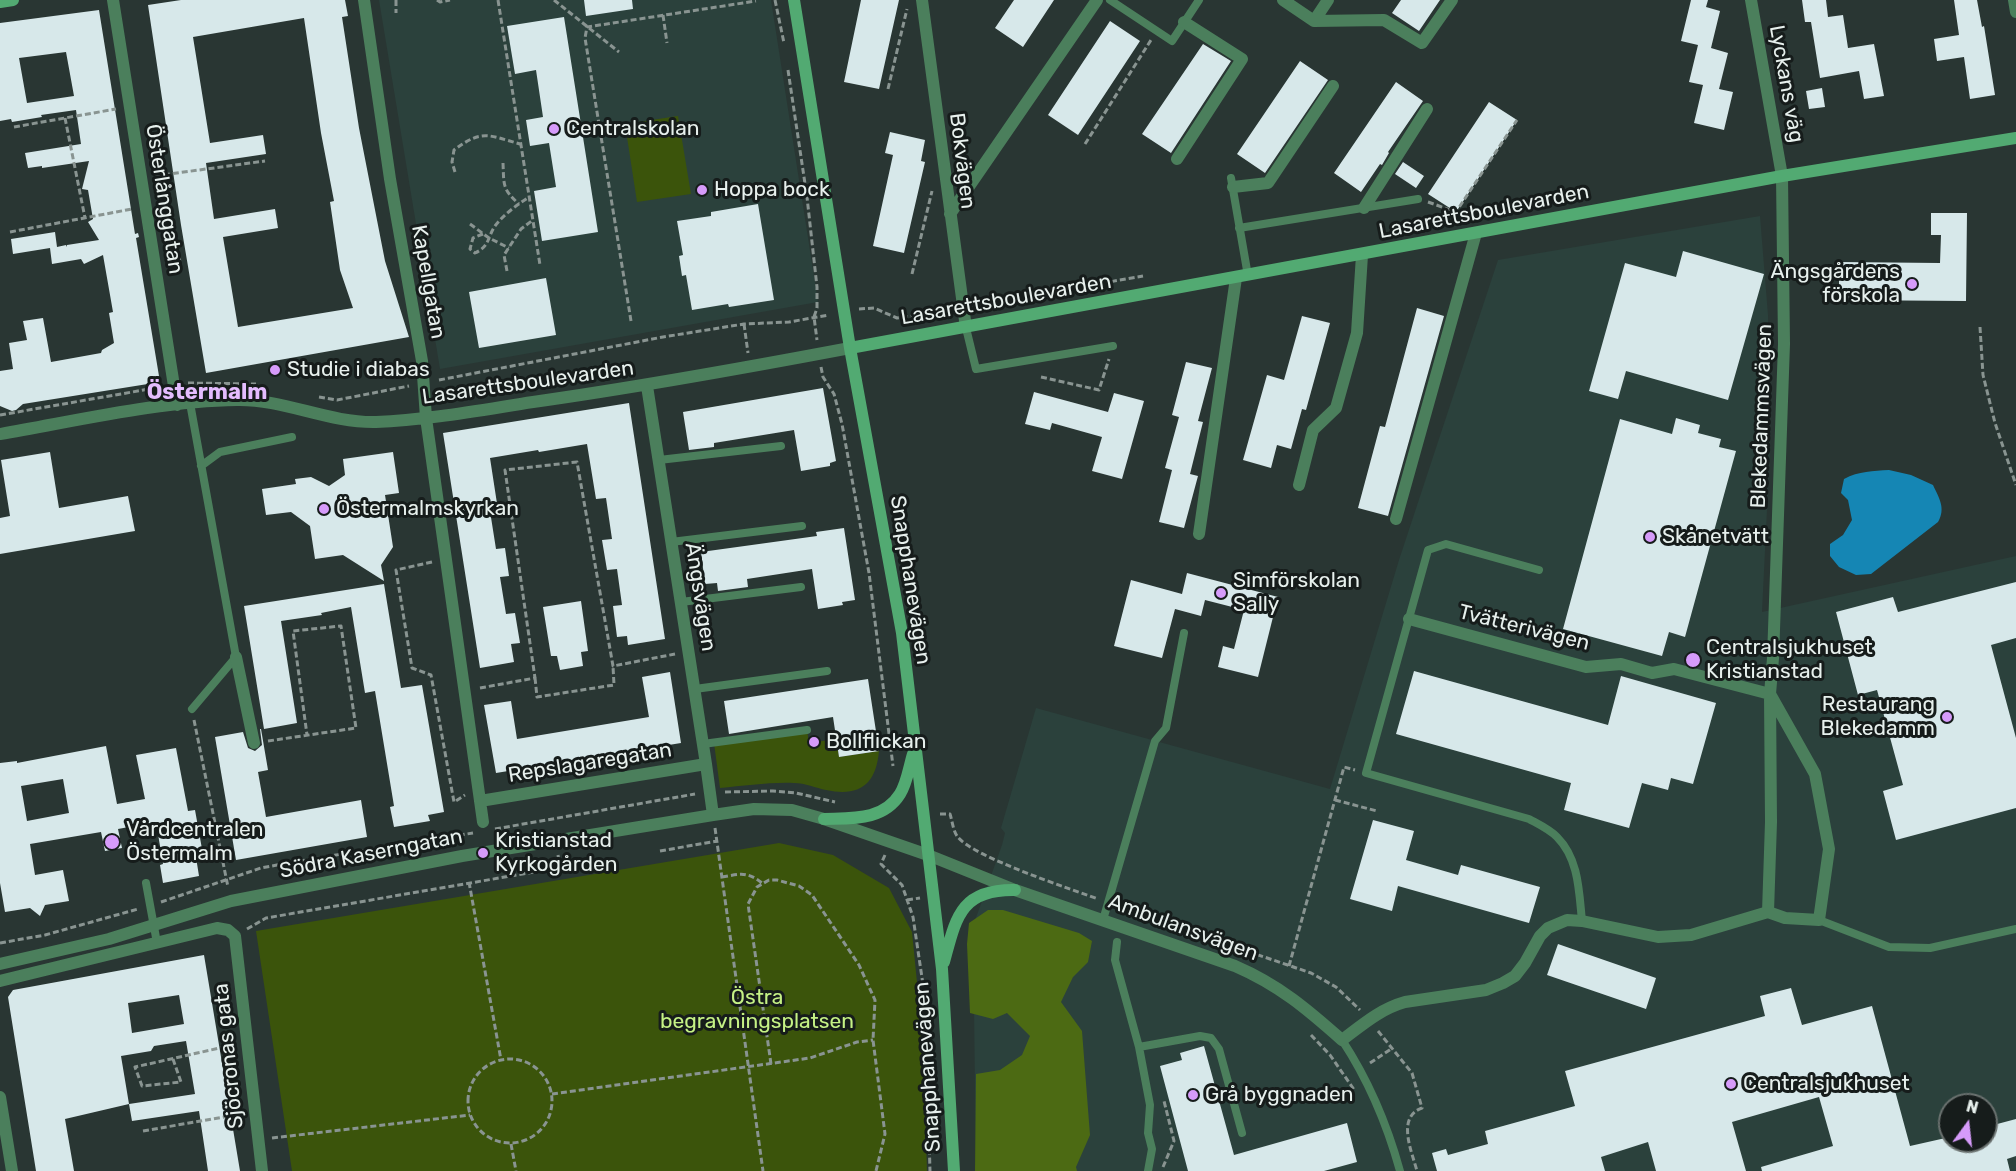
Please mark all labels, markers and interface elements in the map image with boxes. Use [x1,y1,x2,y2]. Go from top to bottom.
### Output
street label: Lyckans väg [1763,23,1809,145]
street label: Bokvägen [944,111,980,211]
place label: Centralskolan [566,116,700,142]
street label: Österlånggatan [140,122,188,276]
marker: Centralskolan [547,122,561,136]
place label: Hoppa bock [714,177,830,203]
street label: Lasarettsboulevarden [1377,179,1591,245]
marker: Hoppa bock [695,183,709,197]
street label: Kapellgatan [406,223,450,341]
place label: Ängsgårdens förskola [1770,259,1900,309]
street label: Lasarettsboulevarden [899,269,1113,331]
marker: Ängsgårdens förskola [1905,277,1919,291]
street label: Blekedammsvägen [1746,323,1778,509]
street label: Lasarettsboulevarden [421,356,635,410]
place label: Studie i diabas [287,357,430,383]
marker: Studie i diabas [268,363,282,377]
district label: Östermalm [147,380,267,406]
street label: Snapphanevägen [884,494,936,666]
place label: Östermalmskyrkan [336,496,519,522]
marker: Östermalmskyrkan [317,502,331,516]
place label: Skånetvätt [1662,524,1769,550]
marker: Skånetvätt [1643,530,1657,544]
street label: Ängsvägen [679,541,721,653]
place label: Simförskolan Sally [1233,568,1360,618]
marker: Simförskolan Sally [1214,586,1228,600]
street label: Tvätterivägen [1456,600,1592,656]
place label: Centralsjukhuset Kristianstad [1706,635,1873,685]
marker: Centralsjukhuset Kristianstad [1684,651,1702,669]
place label: Restaurang Blekedamm [1821,692,1935,742]
marker: Restaurang Blekedamm [1940,710,1954,724]
place label: Bollflickan [826,729,927,755]
marker: Bollflickan [807,735,821,749]
street label: Repslagaregatan [506,738,674,788]
place label: Vårdcentralen Östermalm [126,817,264,867]
street label: Södra Kaserngatan [277,824,465,884]
place label: Kristianstad Kyrkogården [495,828,617,878]
marker: Vårdcentralen Östermalm [103,833,121,851]
marker: Kristianstad Kyrkogården [476,846,490,860]
street label: Ambulansvägen [1105,889,1261,967]
street label: Snapphanevägen [909,981,947,1153]
street label: Sjöcronas gata [209,982,249,1130]
park label: Östra begravningsplatsen [660,985,854,1035]
place label: Centralsjukhuset [1743,1071,1910,1097]
marker: Centralsjukhuset [1724,1077,1738,1091]
place label: Grå byggnaden [1205,1082,1354,1108]
marker: Grå byggnaden [1186,1088,1200,1102]
north arrow [1938,1093,1998,1153]
text: N [1964,1096,1980,1118]

